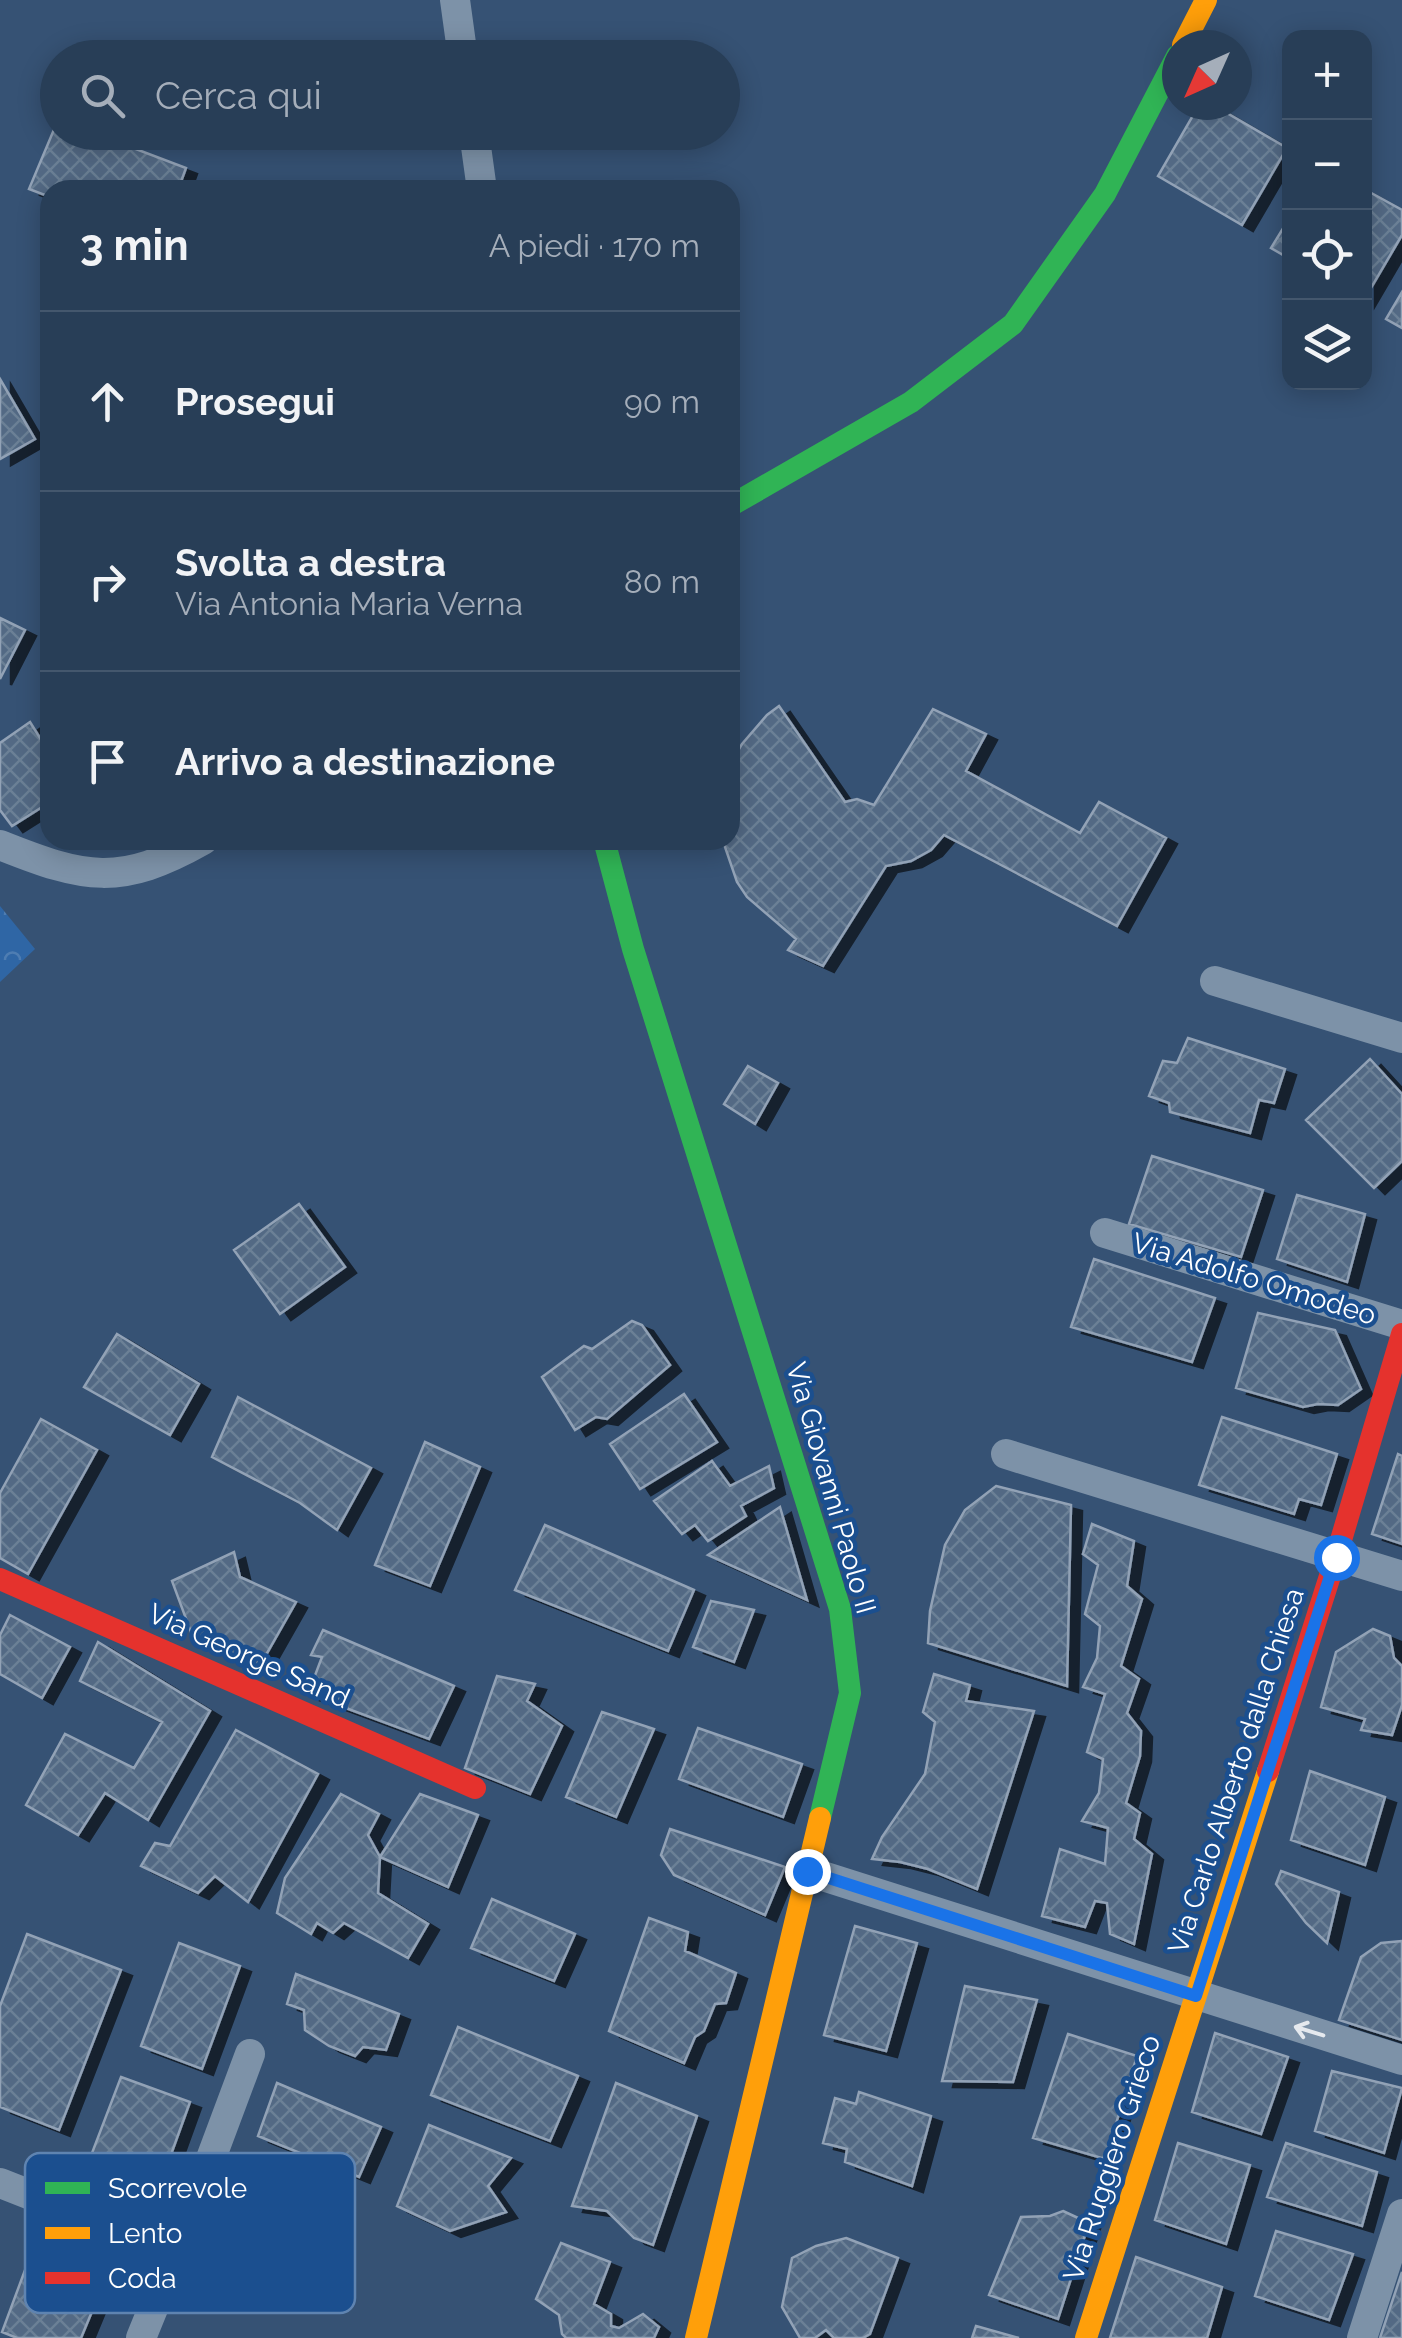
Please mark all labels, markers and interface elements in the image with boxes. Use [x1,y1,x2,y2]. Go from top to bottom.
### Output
north arrow [1162,30,1252,120]
map controls [1282,30,1372,390]
button: + [1282,30,1372,120]
search box [40,40,740,150]
icon: search [75,68,130,123]
text: Cerca qui [155,73,322,118]
button: − [1282,120,1372,210]
button: locate [1282,210,1372,300]
text: 3 min [80,221,189,270]
text: A piedi · 170 m [489,227,700,264]
button: layers [1282,300,1372,390]
icon: ahead [80,374,135,429]
text: Prosegui [175,379,335,424]
text: 90 m [624,383,700,420]
text: Svolta a destra [175,540,446,585]
icon: right [80,554,135,609]
text: 80 m [624,563,700,600]
text: Via Antonia Maria Verna [175,585,523,622]
icon: arrive [80,734,135,789]
text: Arrivo a destinazione [175,739,555,784]
street label: Via Adolfo Omodeo [1128,1226,1380,1332]
street label: Via Giovanni Paolo II [779,1358,883,1618]
route start [1314,1535,1360,1581]
street label: Via Carlo Alberto dalla Chiesa [1161,1584,1311,1958]
street label: Via George Sand [143,1597,355,1715]
route end [785,1849,831,1895]
one-way arrow [1294,2021,1325,2039]
street label: Via Ruggiero Grieco [1057,2031,1167,2285]
legend [25,2153,355,2313]
text: Scorrevole [108,2172,247,2205]
text: Lento [108,2217,182,2250]
text: Coda [108,2262,177,2295]

